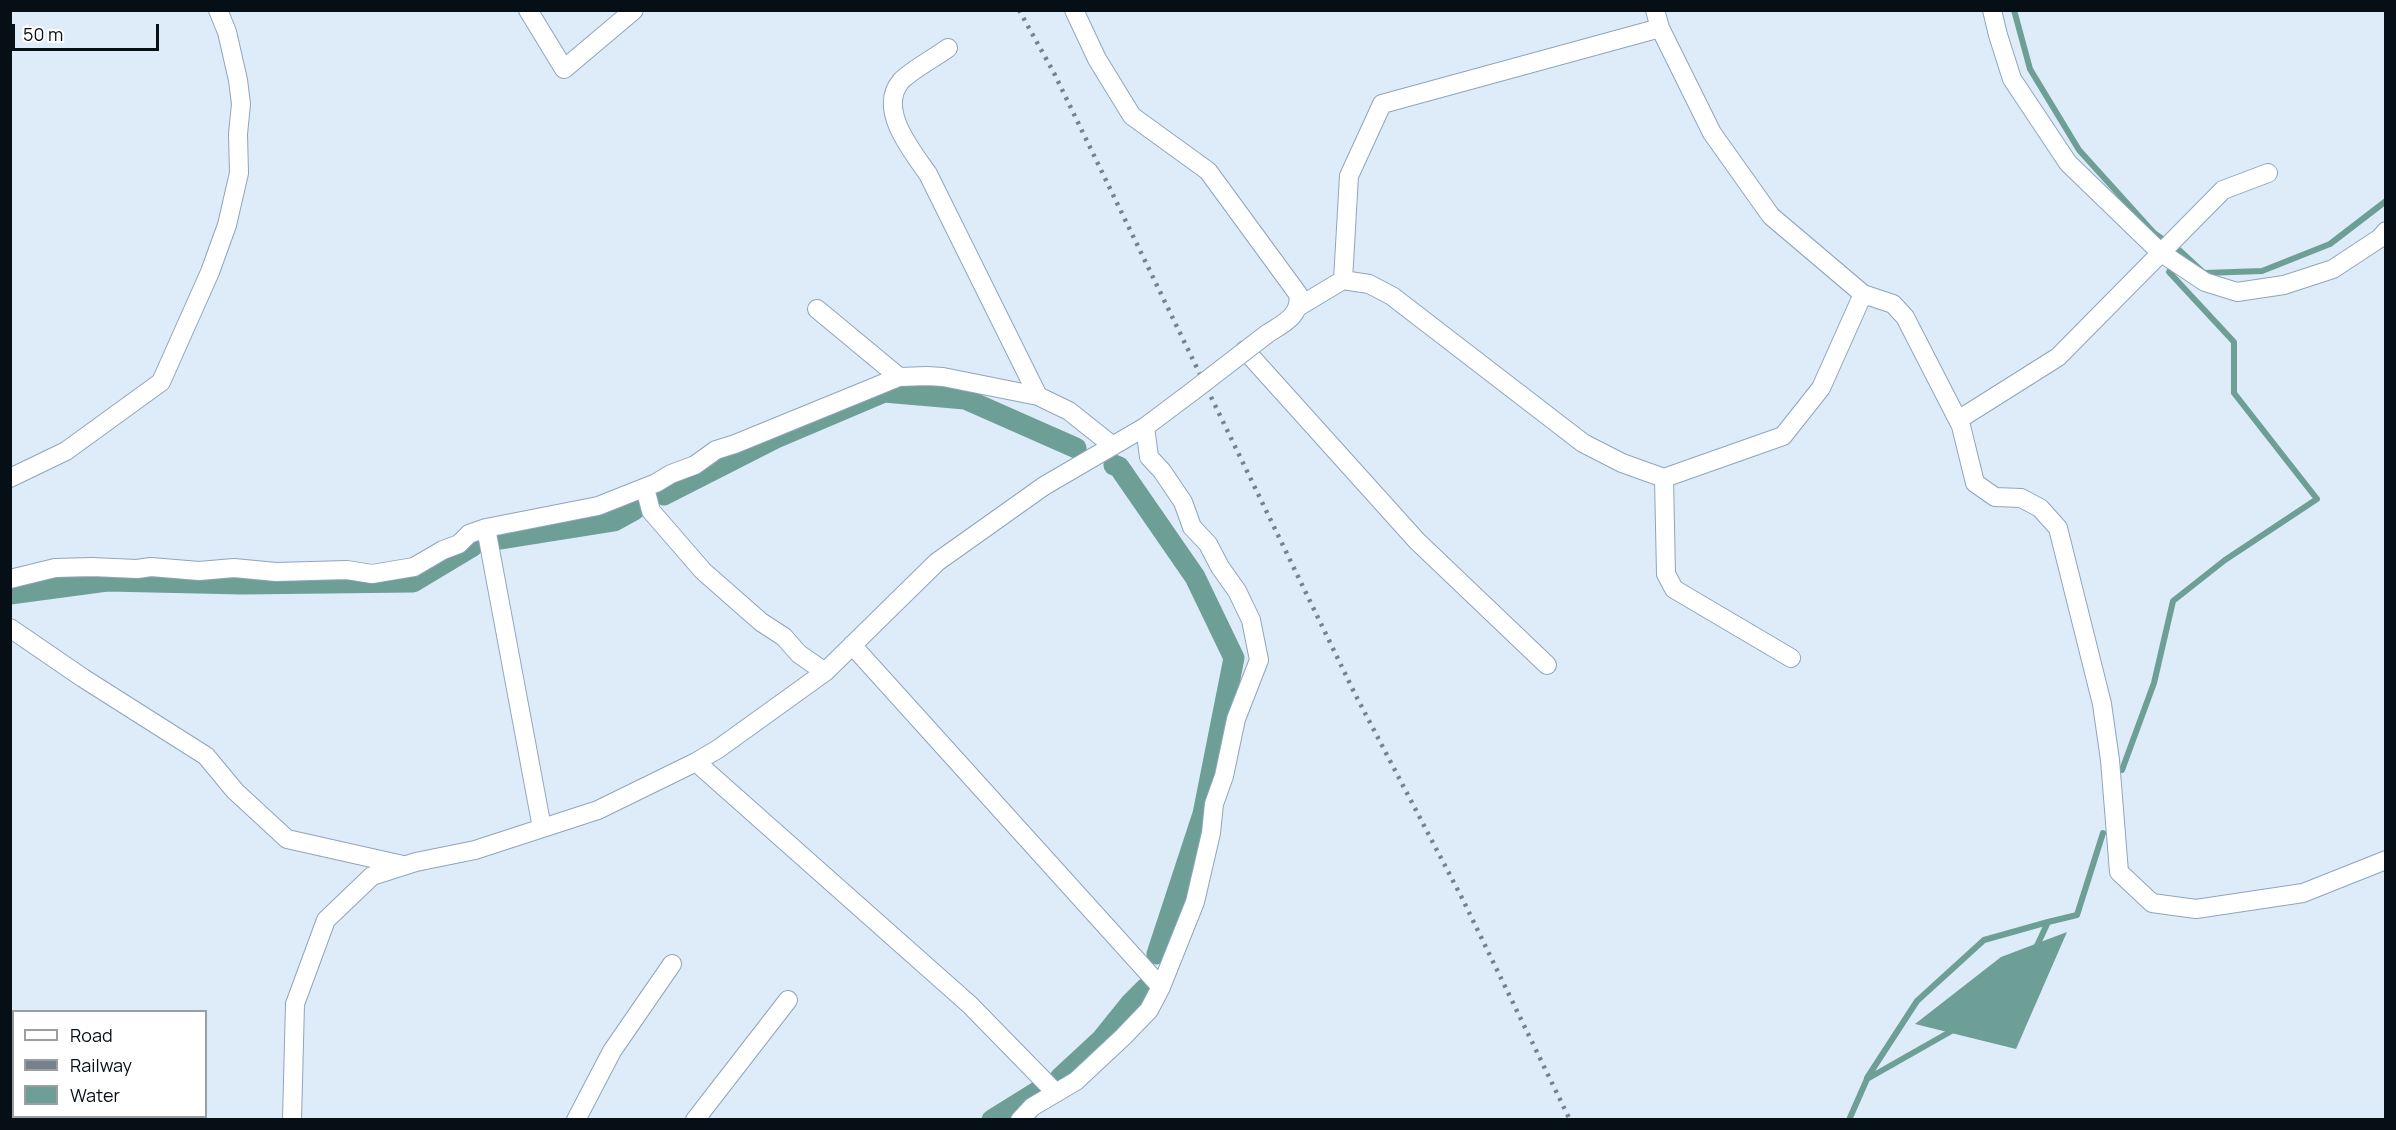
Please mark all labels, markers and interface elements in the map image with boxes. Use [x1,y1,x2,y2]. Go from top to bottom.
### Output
scale bar [15,12,162,50]
text: 50 m [23,22,63,46]
legend [12,1010,207,1118]
text: Road [70,1023,113,1047]
text: Railway [70,1053,132,1077]
text: Water [70,1083,120,1107]

